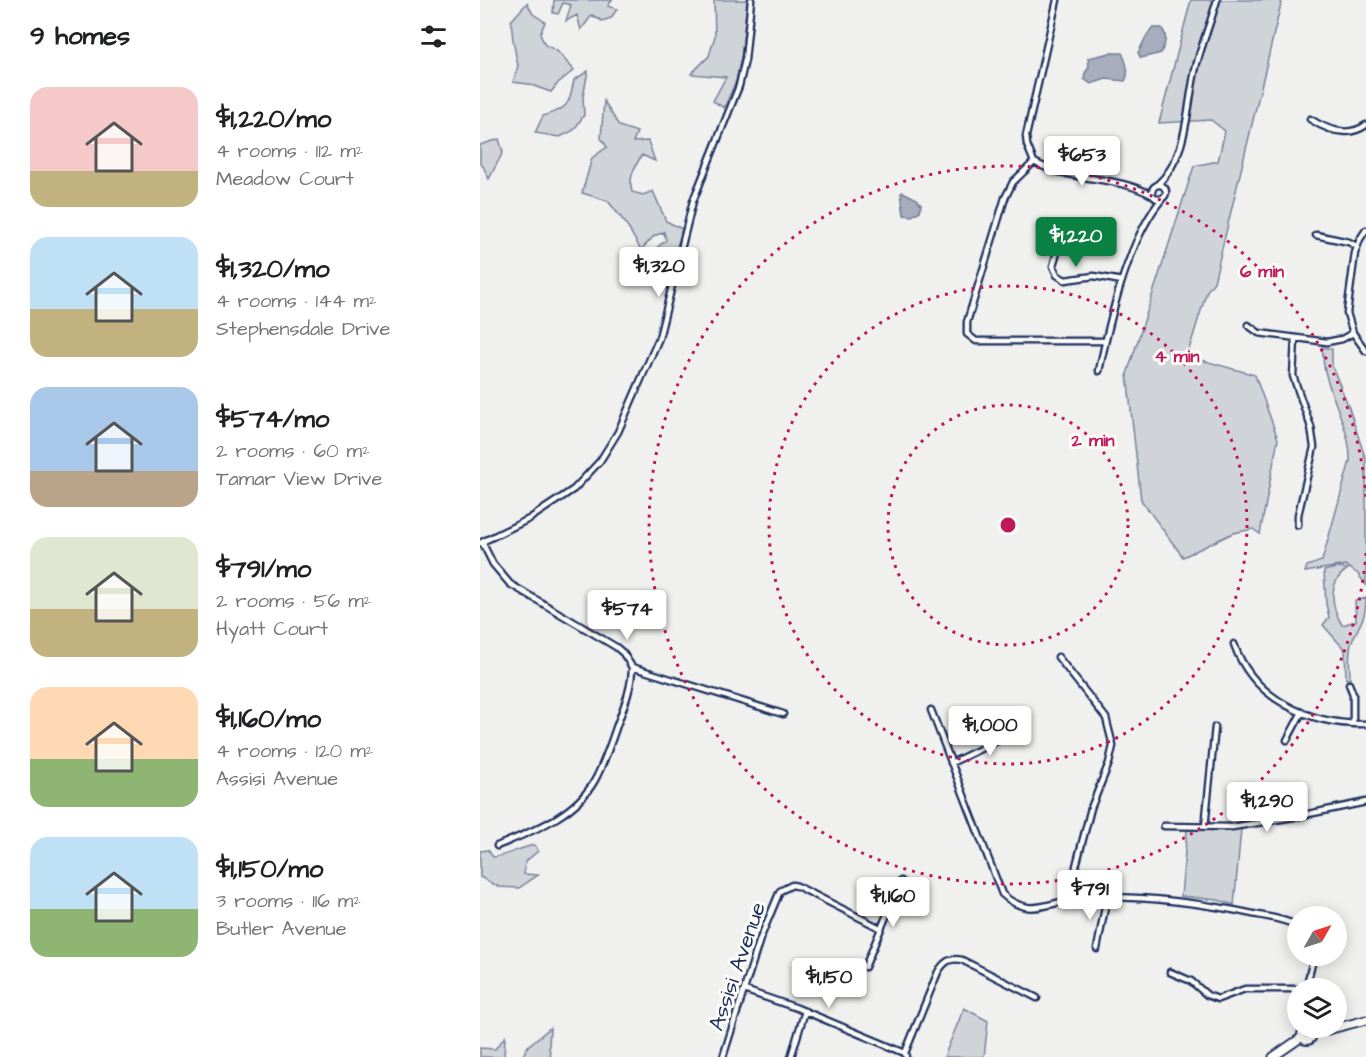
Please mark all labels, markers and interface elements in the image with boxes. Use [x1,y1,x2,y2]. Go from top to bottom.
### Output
text: 9 homes [30,18,130,54]
icon: filters [417,20,450,53]
text: $1,220/mo [216,101,331,137]
icon: home [78,111,150,183]
pin: $653 [1046,136,1118,187]
text: 4 rooms · 112 m² [216,137,363,165]
text: $653 [1058,141,1106,169]
text: Meadow Court [216,165,354,193]
pin: $1,220 [1027,217,1125,268]
text: $1,220 [1050,222,1102,250]
pin: $1,320 [610,247,708,298]
text: $1,320/mo [216,251,330,287]
text: $1,320 [633,252,685,280]
text: 6 min [1240,259,1284,284]
icon: home [78,261,150,333]
text: 4 rooms · 144 m² [216,287,376,315]
text: Stephensdale Drive [216,315,390,343]
text: 4 min [1154,344,1200,369]
text: $574/mo [216,401,329,437]
icon: home [78,411,150,483]
text: 2 min [1070,428,1115,453]
text: 2 rooms · 60 m² [216,437,370,465]
text: Tamar View Drive [216,465,382,493]
centre of rings [998,515,1018,535]
text: $791/mo [216,551,311,587]
icon: home [78,561,150,633]
text: 2 rooms · 56 m² [216,587,371,615]
pin: $574 [591,590,663,641]
text: $574 [601,595,653,623]
text: Hyatt Court [216,615,328,643]
text: $1,160/mo [216,701,321,737]
pin: $1,000 [941,706,1039,757]
icon: home [78,711,150,783]
text: $1,000 [962,711,1018,739]
text: 4 rooms · 120 m² [216,737,373,765]
text: Assisi Avenue [216,765,338,793]
pin: $1,290 [1218,782,1316,833]
text: $1,290 [1241,787,1293,815]
text: $1,150/mo [216,851,323,887]
icon: home [78,861,150,933]
pin: $791 [1054,870,1126,921]
text: $791 [1071,875,1109,903]
pin: $1,160 [844,877,942,928]
text: $1,160 [871,882,915,910]
text: 3 rooms · 116 m² [216,887,361,915]
street label: Assisi Avenue [701,898,774,1035]
north arrow [1287,906,1347,966]
map controls [1287,906,1347,1038]
text: Butler Avenue [216,915,346,943]
pin: $1,150 [780,958,878,1009]
text: $1,150 [806,963,852,991]
button: layers [1287,978,1347,1038]

